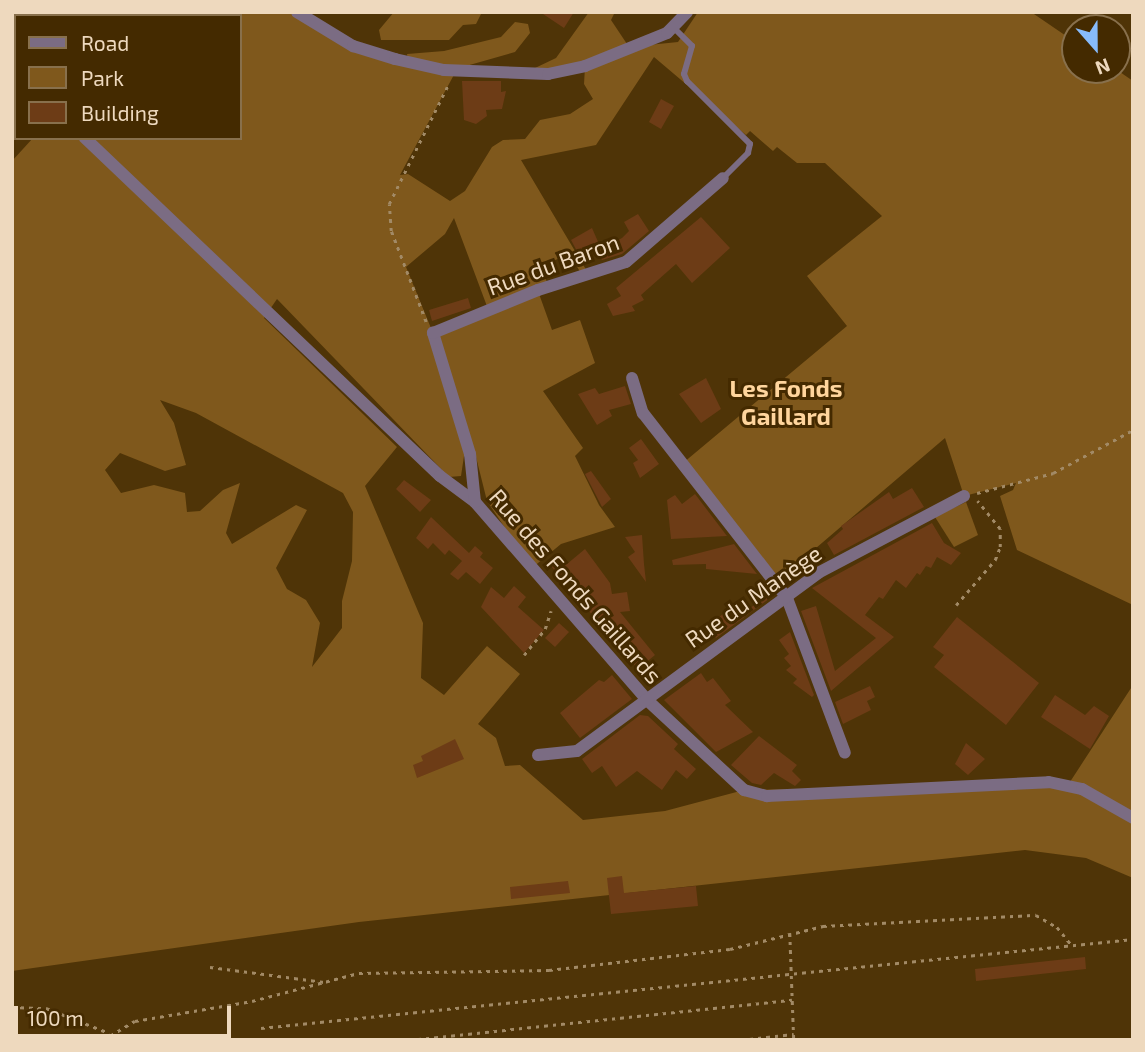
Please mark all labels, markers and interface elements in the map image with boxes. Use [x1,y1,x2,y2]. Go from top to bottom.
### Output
legend [14,14,242,140]
north arrow [1061,14,1131,84]
text: Road [81,30,129,55]
text: N [1092,54,1114,80]
text: Park [81,65,124,90]
text: Building [81,100,159,125]
street label: Rue du Baron [483,227,623,301]
district label: Les Fonds Gaillard [730,374,842,430]
street label: Rue des Fonds Gaillards [484,483,668,689]
street label: Rue du Manège [680,539,826,653]
scale bar [18,992,234,1036]
text: 100 m [27,1005,84,1030]

